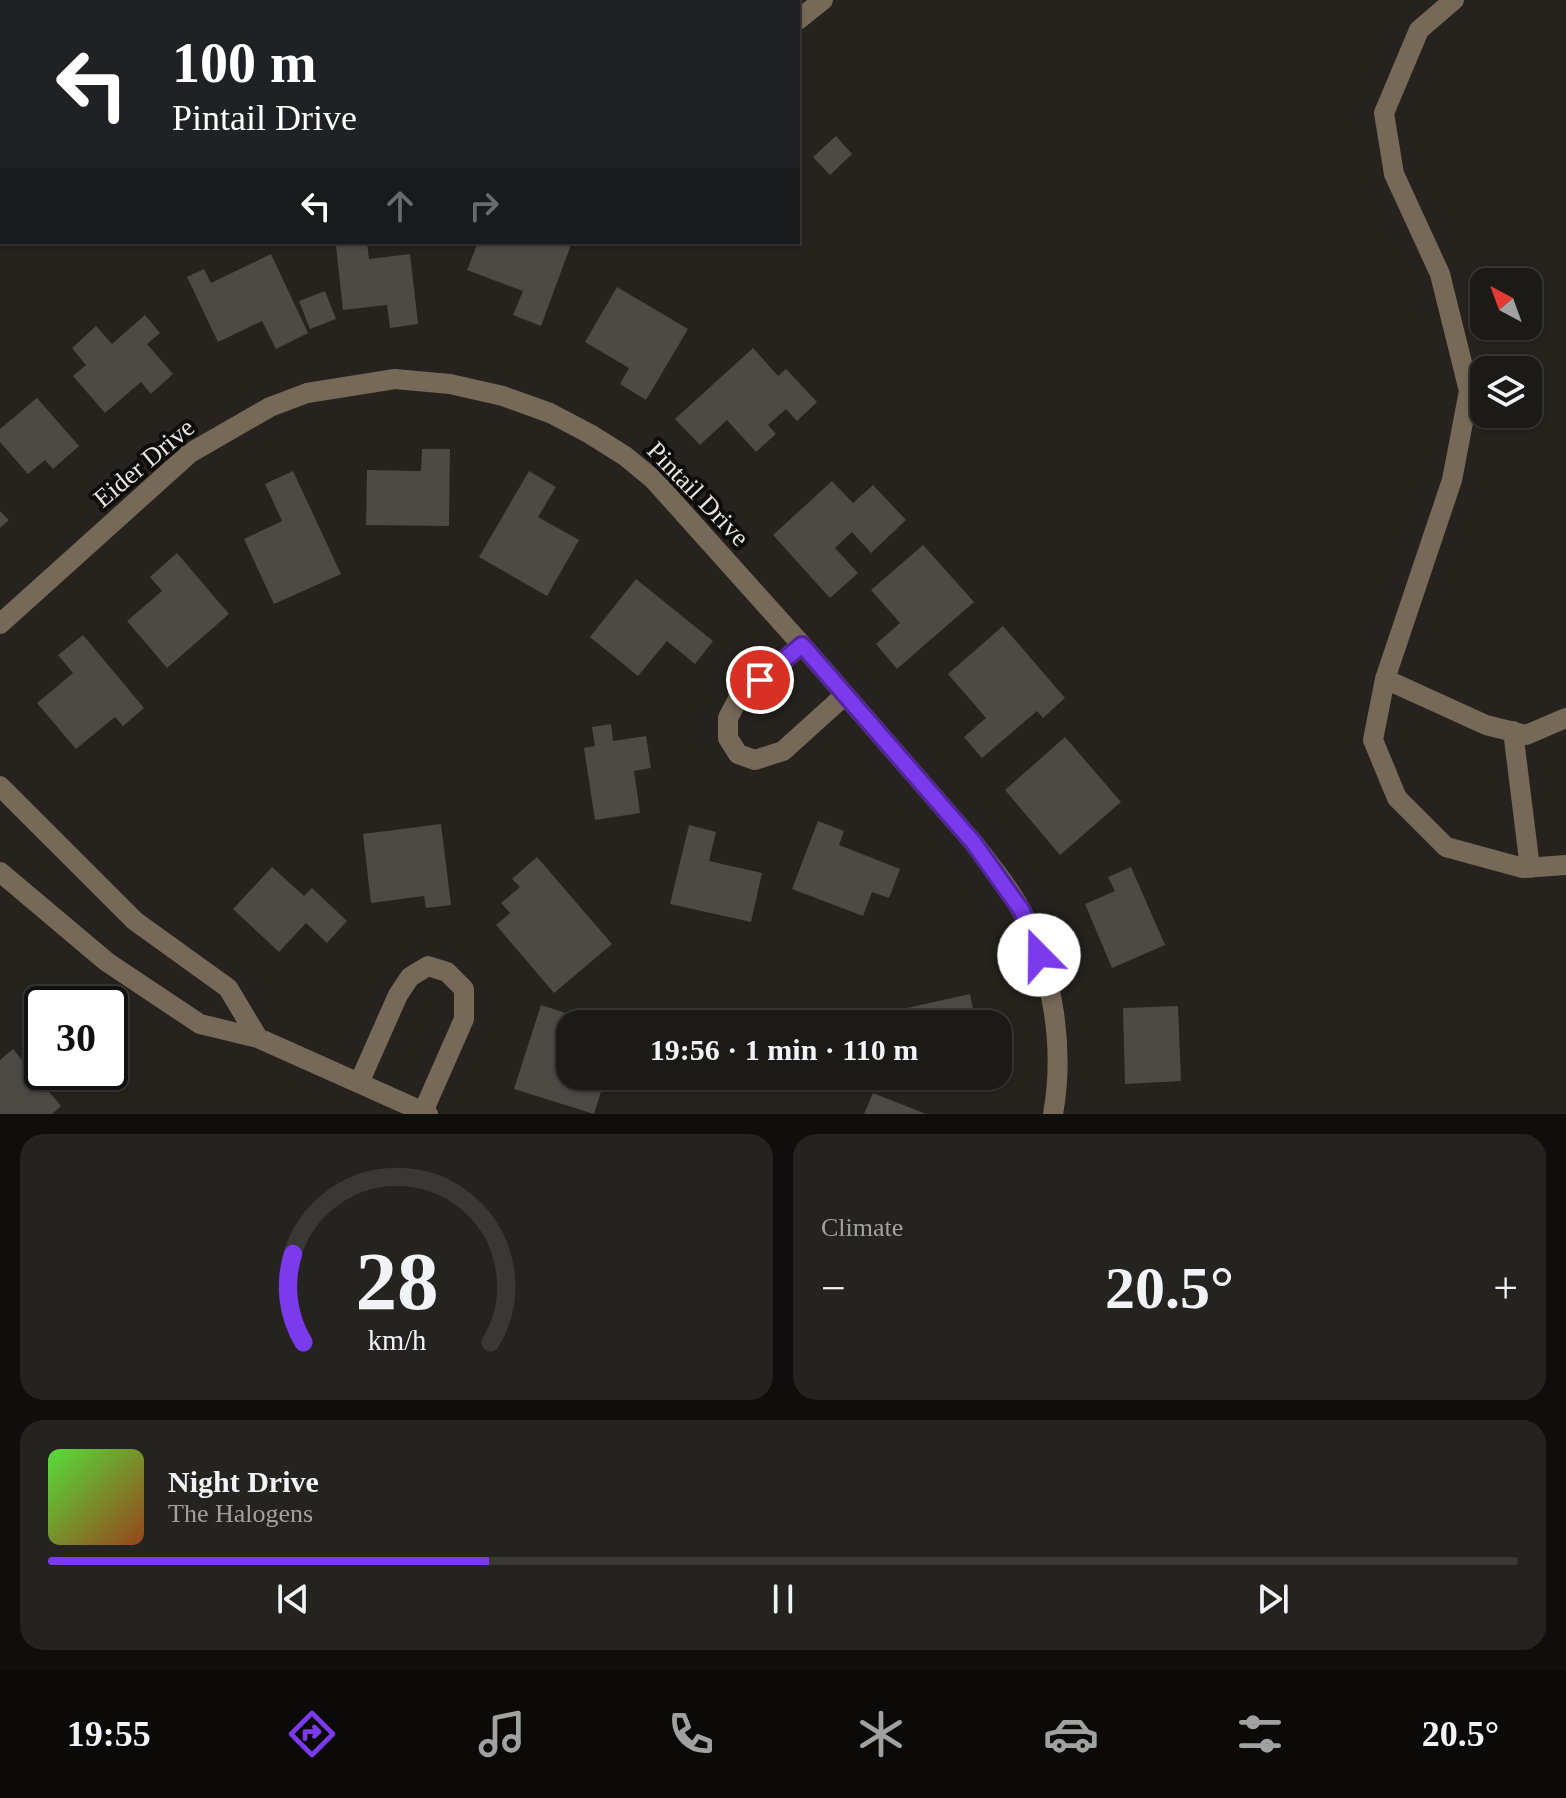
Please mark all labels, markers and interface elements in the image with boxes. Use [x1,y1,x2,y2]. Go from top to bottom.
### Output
icon: left [40,32,144,136]
text: 100 m [172,32,317,94]
text: Pintail Drive [172,98,357,138]
icon: left [294,184,338,228]
icon: ahead [378,184,422,228]
icon: right [462,184,506,228]
north arrow [1470,268,1542,340]
map controls [1470,268,1542,428]
button: layers [1470,356,1542,428]
street label: Eider Drive [88,413,200,513]
street label: Pintail Drive [641,436,755,552]
pin [726,646,794,714]
icon: arrive [738,658,782,702]
position arrow [997,913,1081,997]
speed limit sign: 30 [24,986,128,1090]
text: 19:56 · 1 min · 110 m [650,1033,918,1066]
text: Climate [821,1213,903,1242]
text: 28 [355,1235,438,1327]
text: 20.5° [1105,1255,1234,1321]
text: − [821,1264,846,1313]
text: + [1493,1264,1518,1313]
text: km/h [367,1325,426,1356]
text: Night Drive [168,1465,319,1498]
text: The Halogens [168,1499,313,1528]
icon: previous [271,1577,315,1621]
icon: pause [761,1577,805,1621]
icon: next [1251,1577,1295,1621]
icon: directions [284,1706,340,1762]
icon: music [474,1706,530,1762]
icon: phone [663,1706,719,1762]
icon: climate [853,1706,909,1762]
icon: car [1043,1706,1099,1762]
icon: filters [1232,1706,1288,1762]
text: 19:55 [67,1714,151,1754]
text: 20.5° [1422,1714,1499,1754]

